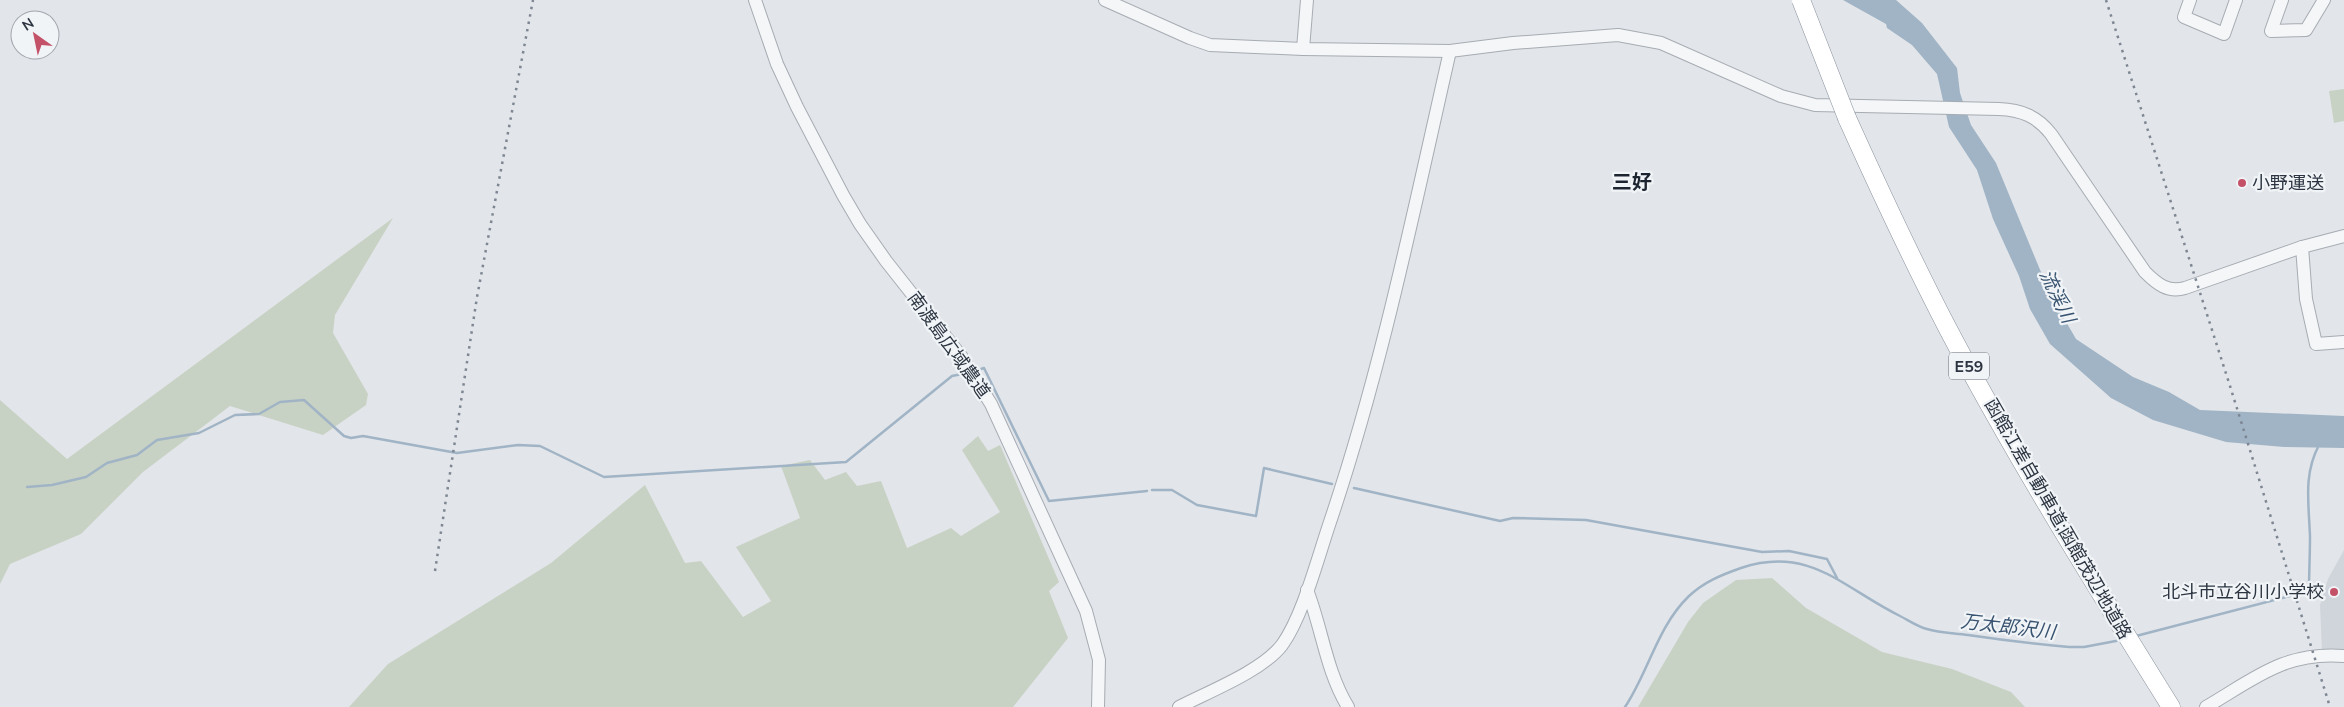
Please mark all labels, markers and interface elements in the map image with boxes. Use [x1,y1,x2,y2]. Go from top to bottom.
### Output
north arrow [10,10,60,60]
text: N [19,14,38,35]
district label: 三好 [1612,169,1652,196]
place label: 小野運送 [2252,171,2324,195]
marker: 小野運送 [2236,177,2248,189]
water label: 流渓川 [2033,265,2082,330]
street label: 南渡島広域農道 [902,287,996,403]
road number: E59 [1949,352,1989,380]
street label: 函館江差自動車道;函館茂辺地道路 [1979,394,2137,644]
place label: 北斗市立谷川小学校 [2162,580,2324,604]
marker: 北斗市立谷川小学校 [2328,586,2340,598]
water label: 万太郎沢川 [1959,608,2059,646]

